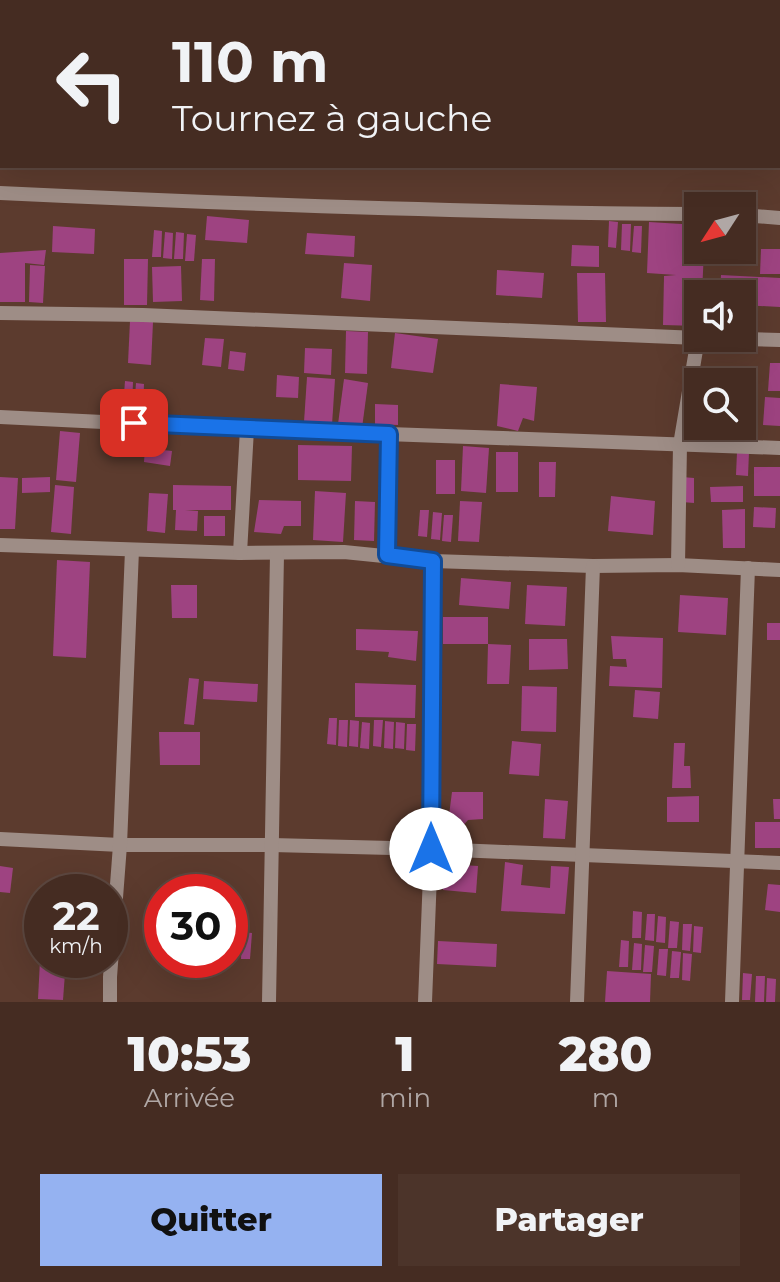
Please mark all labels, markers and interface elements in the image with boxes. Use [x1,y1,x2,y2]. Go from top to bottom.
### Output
text: 110 m [172,28,329,96]
icon: left [40,32,144,136]
text: Tournez à gauche [172,96,492,140]
north arrow [684,192,756,264]
map controls [684,192,756,440]
button: sound [684,280,756,352]
button: search [684,368,756,440]
pin [100,389,168,457]
icon: arrive [112,401,156,445]
position arrow [389,807,473,891]
speed limit sign: 30 [144,874,248,978]
text: 22 [52,891,100,940]
text: km/h [49,934,103,958]
text: 10:53 [128,1025,251,1083]
text: 1 [395,1025,415,1083]
text: 280 [559,1025,652,1083]
text: Arrivée [144,1082,235,1114]
text: min [379,1082,431,1114]
text: m [592,1082,619,1114]
button: Quitter [40,1174,382,1266]
button: Partager [398,1174,740,1266]

